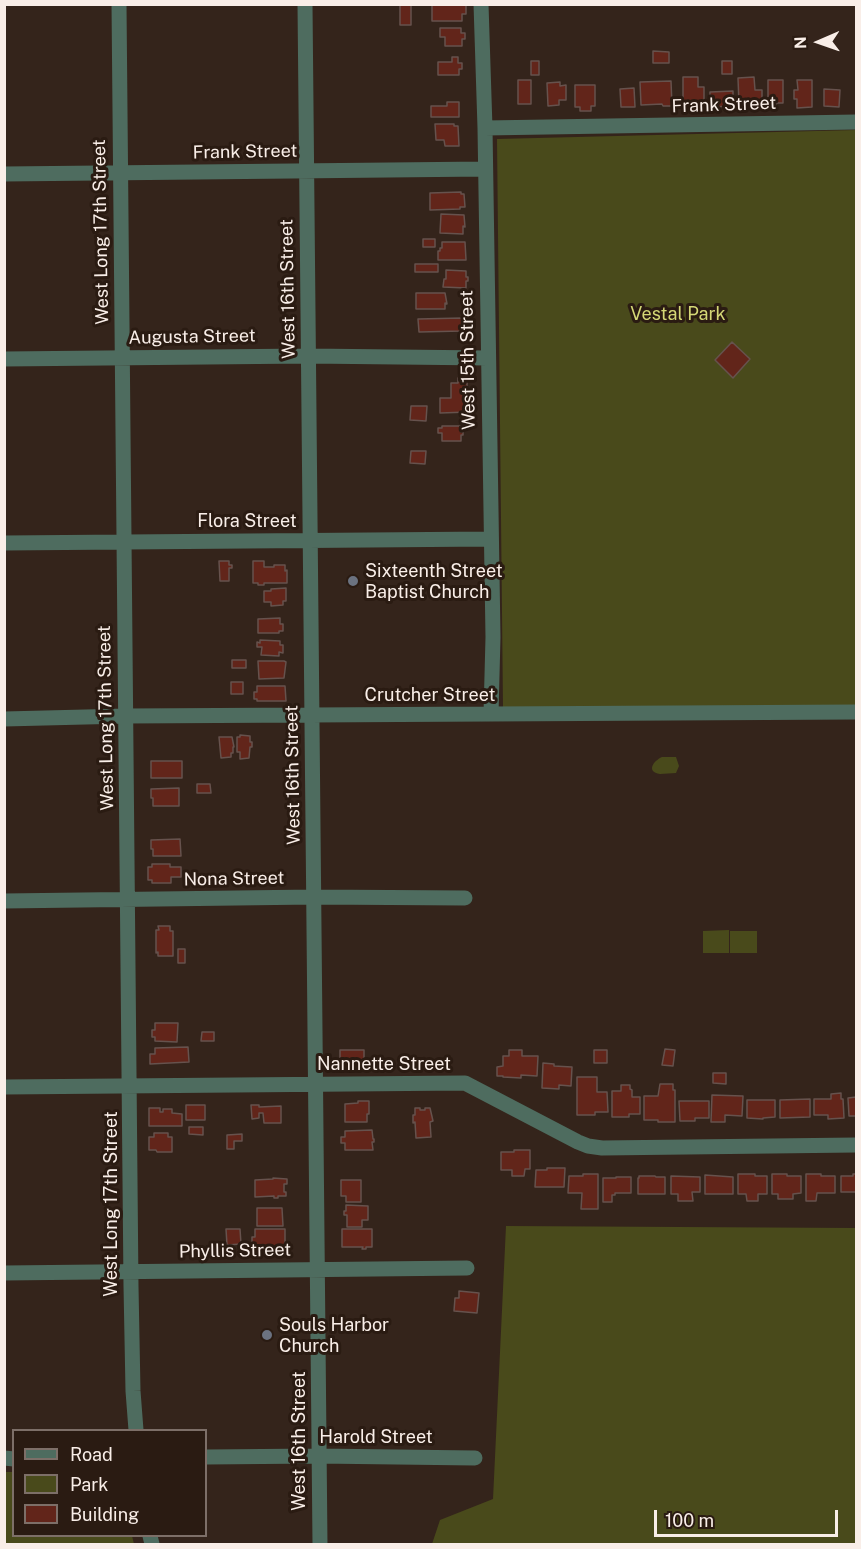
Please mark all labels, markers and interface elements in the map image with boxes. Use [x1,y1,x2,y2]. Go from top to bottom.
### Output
north arrow [789,12,849,72]
text: N [791,36,810,49]
street label: Frank Street [671,92,777,118]
street label: West Long 17th Street [89,139,113,325]
street label: Frank Street [192,140,298,164]
street label: West 16th Street [276,219,300,359]
street label: West 15th Street [456,290,480,430]
park label: Vestal Park [630,303,726,325]
street label: Augusta Street [128,325,256,349]
street label: Flora Street [197,510,297,532]
place label: Sixteenth Street Baptist Church [365,560,503,602]
marker: Sixteenth Street Baptist Church [346,574,360,588]
street label: West Long 17th Street [94,625,118,811]
street label: Crutcher Street [365,684,495,706]
street label: West 16th Street [281,705,305,845]
street label: Nona Street [183,867,285,891]
street label: Nannette Street [317,1053,451,1075]
street label: West Long 17th Street [100,1111,122,1297]
street label: Phyllis Street [179,1239,291,1263]
place label: Souls Harbor Church [279,1314,389,1356]
marker: Souls Harbor Church [260,1328,274,1342]
street label: West 16th Street [288,1371,310,1511]
street label: Harold Street [319,1426,433,1448]
legend [12,1429,207,1537]
text: Road [70,1444,113,1465]
text: Park [70,1474,108,1495]
scale bar [657,1498,842,1536]
text: Building [70,1504,139,1525]
text: 100 m [665,1510,714,1531]

